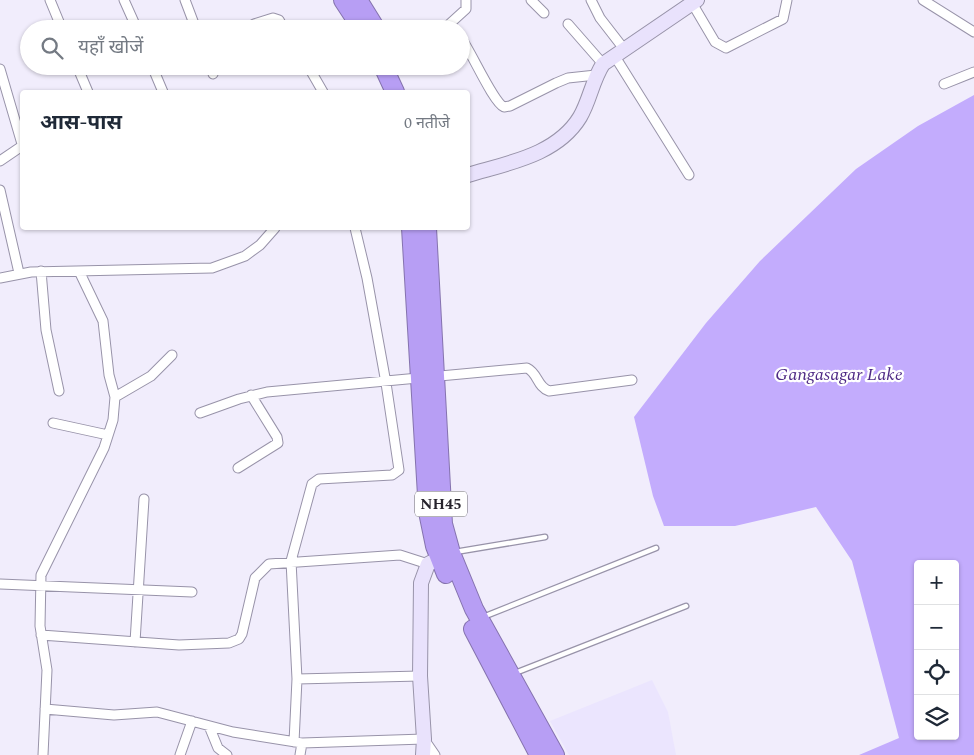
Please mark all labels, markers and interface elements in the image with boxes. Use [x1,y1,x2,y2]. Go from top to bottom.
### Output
search box [20,20,470,75]
text: यहाँ खोजें [78,33,143,62]
icon: search [38,34,66,62]
text: आस-पास [40,107,122,139]
text: 0 नतीजे [404,111,450,135]
water label: Gangasagar Lake [775,361,903,388]
road number: NH45 [415,492,467,516]
map controls [914,560,959,740]
button: + [914,560,959,605]
button: − [914,605,959,650]
button: locate [914,650,959,695]
button: layers [914,695,959,740]

